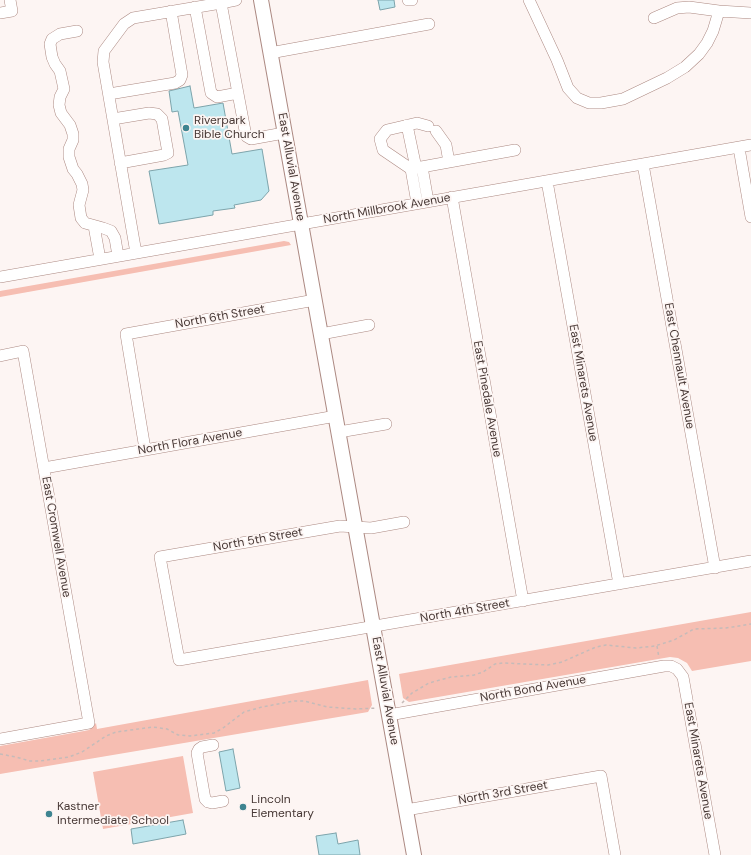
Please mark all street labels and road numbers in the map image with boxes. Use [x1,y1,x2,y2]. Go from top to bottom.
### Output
street label: East Alluvial Avenue [274,112,308,222]
street label: North Millbrook Avenue [322,191,452,227]
street label: North 6th Street [174,302,266,332]
street label: East Chennault Avenue [661,302,697,430]
street label: East Minarets Avenue [566,323,600,443]
street label: East Pinedale Avenue [470,340,504,458]
street label: North Flora Avenue [137,426,243,458]
street label: East Cromwell Avenue [38,475,74,599]
street label: North 5th Street [212,525,304,555]
street label: North 4th Street [419,596,511,626]
street label: East Alluvial Avenue [368,636,402,746]
street label: North Bond Avenue [479,673,587,705]
street label: East Minarets Avenue [681,701,715,821]
street label: North 3rd Street [457,778,549,808]

